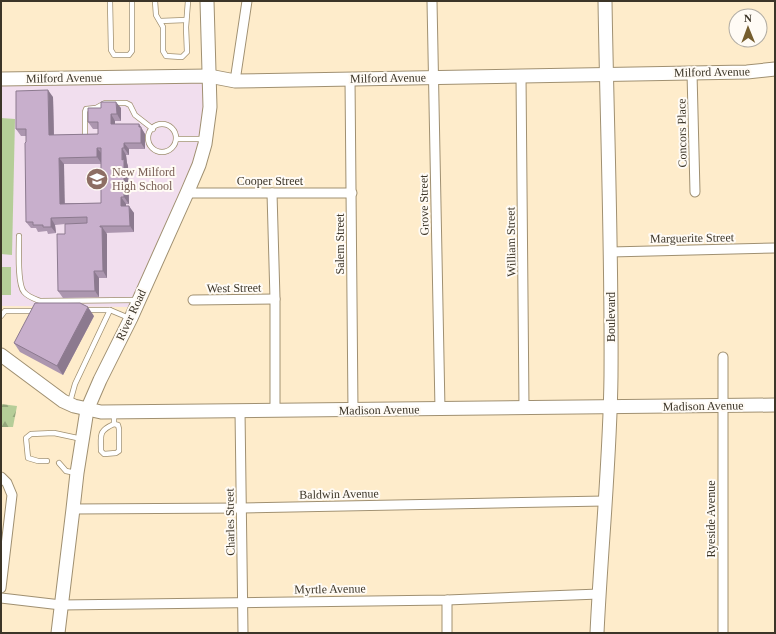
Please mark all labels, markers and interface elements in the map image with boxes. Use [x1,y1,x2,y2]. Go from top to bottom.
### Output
north arrow [728,8,768,48]
text: N [744,12,752,24]
street label: Milford Avenue [674,64,750,80]
street label: Milford Avenue [26,70,102,86]
street label: Milford Avenue [350,70,426,86]
street label: Concors Place [674,98,690,168]
place label: New Milford High School [112,165,175,193]
school or university icon: New Milford High School [84,166,110,192]
street label: Cooper Street [237,174,304,188]
street label: Grove Street [416,174,432,236]
street label: William Street [503,206,519,277]
street label: Salem Street [333,213,347,274]
street label: Marguerite Street [650,230,735,246]
street label: West Street [207,281,262,295]
street label: River Road [113,287,149,343]
street label: Boulevard [604,292,618,342]
street label: Madison Avenue [663,398,743,414]
street label: Madison Avenue [339,402,419,418]
street label: Ryeside Avenue [704,481,718,557]
street label: Baldwin Avenue [299,486,379,502]
street label: Charles Street [222,487,238,556]
street label: Myrtle Avenue [294,581,366,597]

